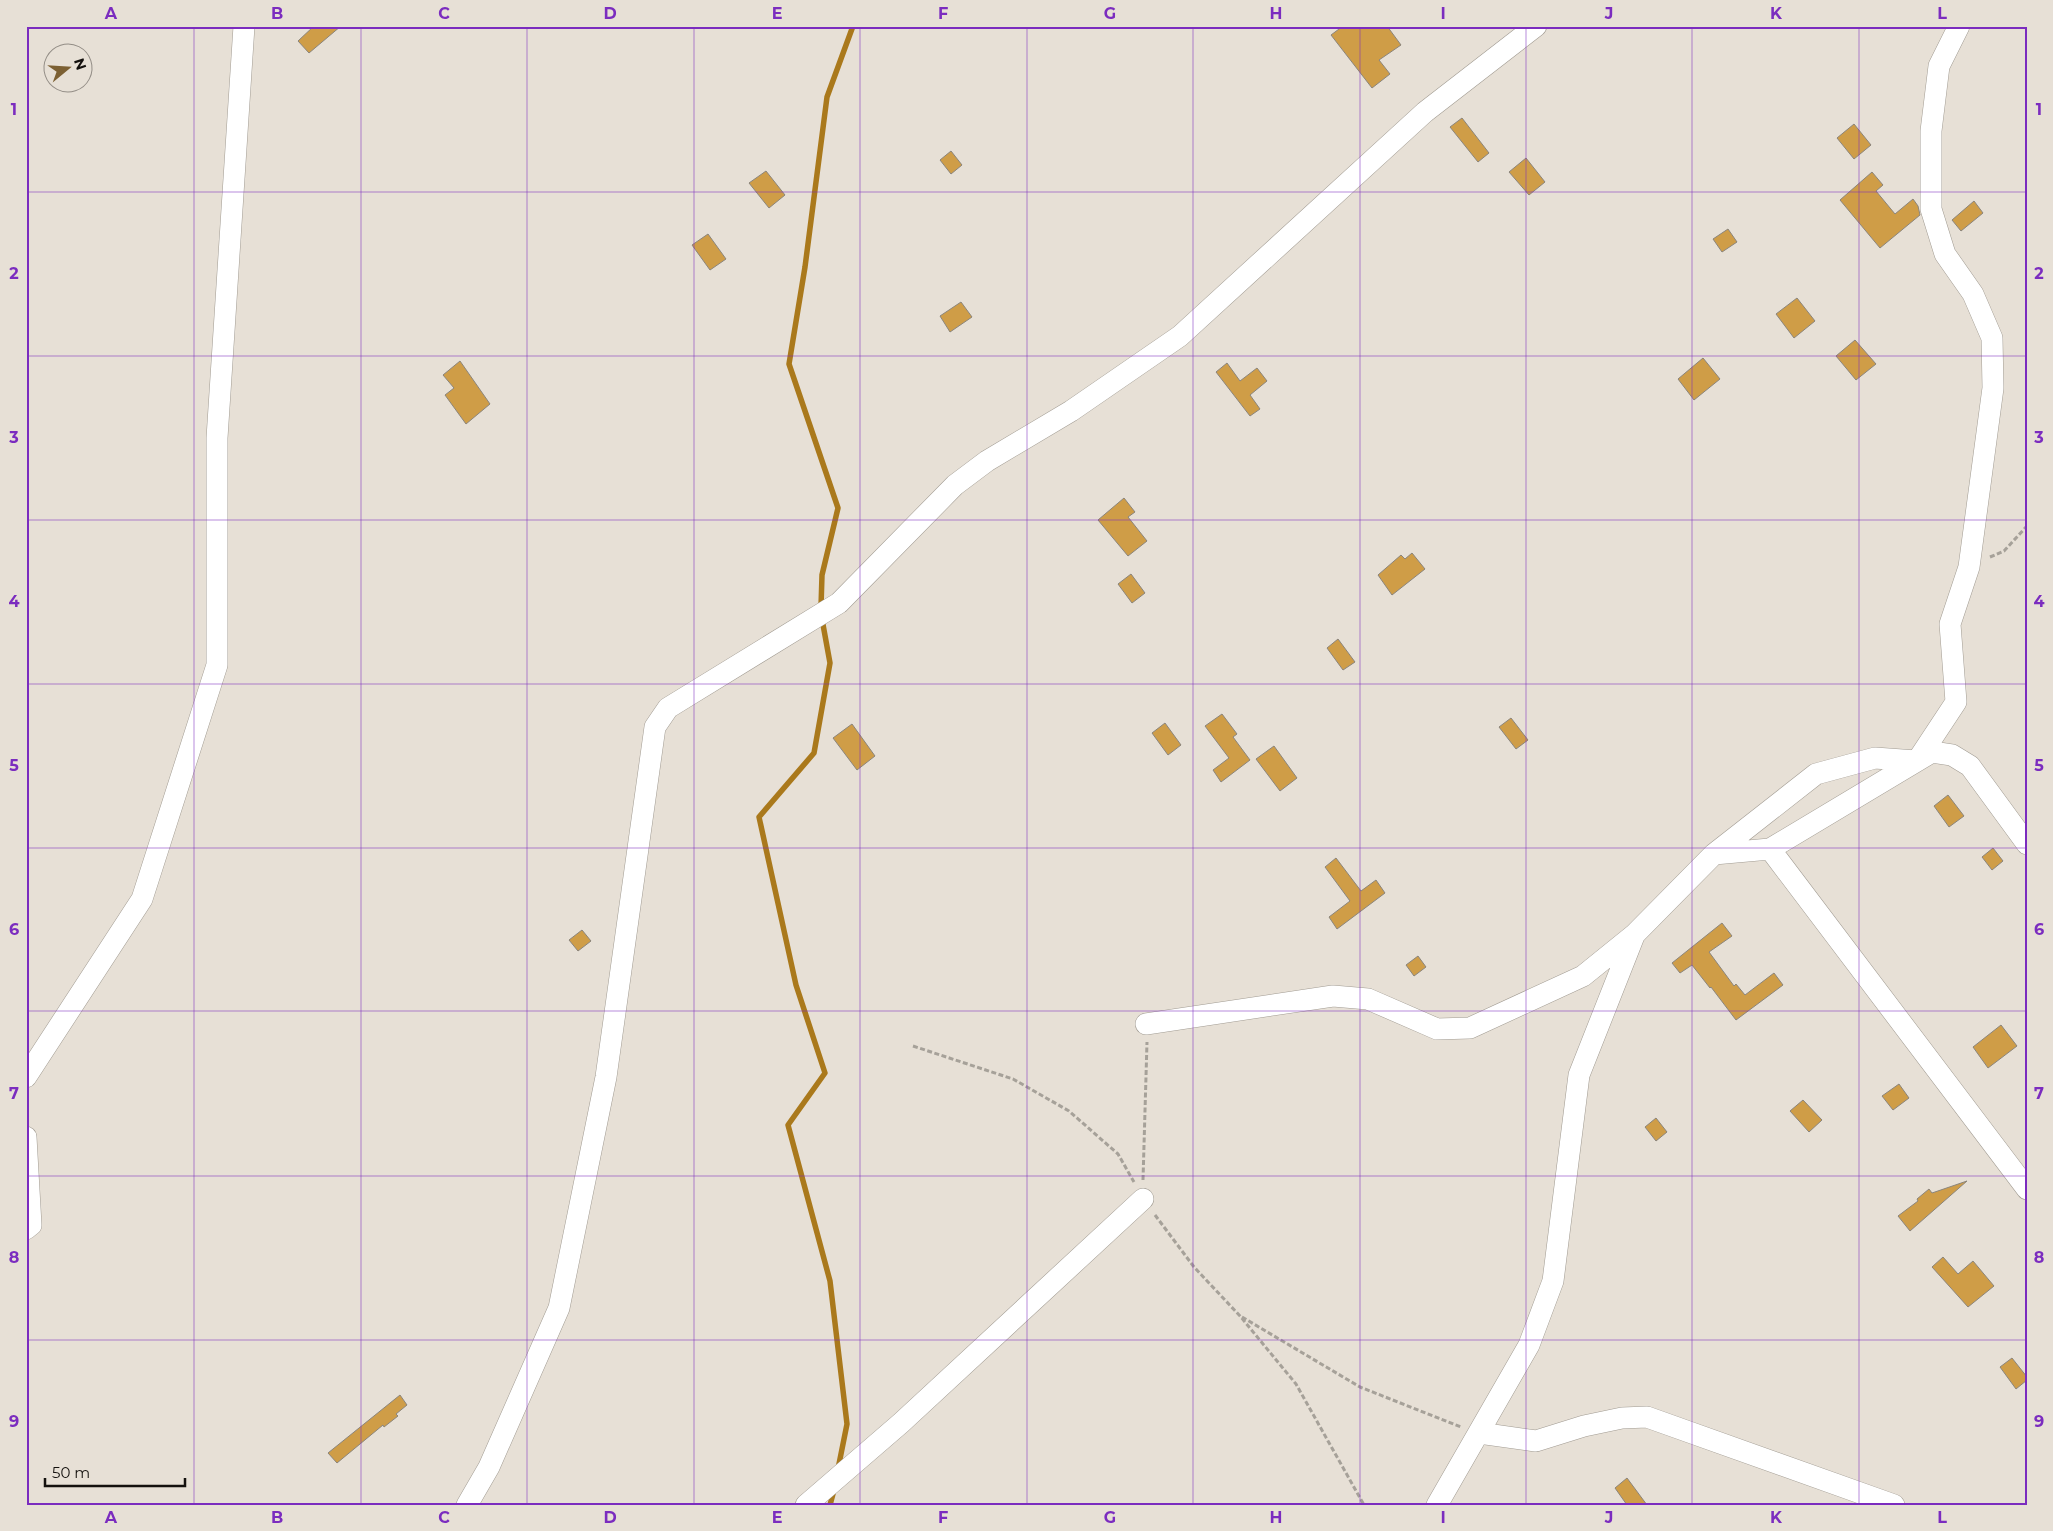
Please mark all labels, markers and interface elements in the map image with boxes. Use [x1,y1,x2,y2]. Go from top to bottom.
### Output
text: A [104,4,118,23]
text: B [271,4,283,23]
text: C [438,4,450,23]
text: D [603,4,617,23]
text: E [772,4,782,23]
text: F [938,4,948,23]
text: G [1104,4,1116,23]
text: H [1270,4,1282,23]
text: I [1440,4,1446,23]
text: J [1604,4,1613,23]
text: K [1770,4,1783,23]
text: L [1937,4,1947,23]
north arrow [42,42,92,92]
text: N [70,56,91,72]
text: 1 [11,100,17,119]
text: 1 [2036,100,2042,119]
text: 2 [9,264,19,283]
text: 2 [2034,264,2044,283]
text: 3 [8,428,19,447]
text: 3 [2033,428,2044,447]
text: 4 [8,592,20,611]
text: 4 [2033,592,2045,611]
text: 5 [9,756,19,775]
text: 5 [2034,756,2044,775]
text: 6 [9,920,19,939]
text: 6 [2034,920,2044,939]
text: 7 [9,1084,19,1103]
text: 7 [2034,1084,2044,1103]
text: 8 [9,1248,19,1267]
text: 8 [2034,1248,2044,1267]
text: 9 [9,1412,19,1431]
text: 9 [2034,1412,2044,1431]
scale bar [45,1456,185,1488]
text: 50 m [52,1463,90,1482]
text: A [104,1508,118,1527]
text: B [271,1508,283,1527]
text: C [438,1508,450,1527]
text: D [603,1508,617,1527]
text: E [772,1508,782,1527]
text: F [938,1508,948,1527]
text: G [1104,1508,1116,1527]
text: H [1270,1508,1282,1527]
text: I [1440,1508,1446,1527]
text: J [1604,1508,1613,1527]
text: K [1770,1508,1783,1527]
text: L [1937,1508,1947,1527]

